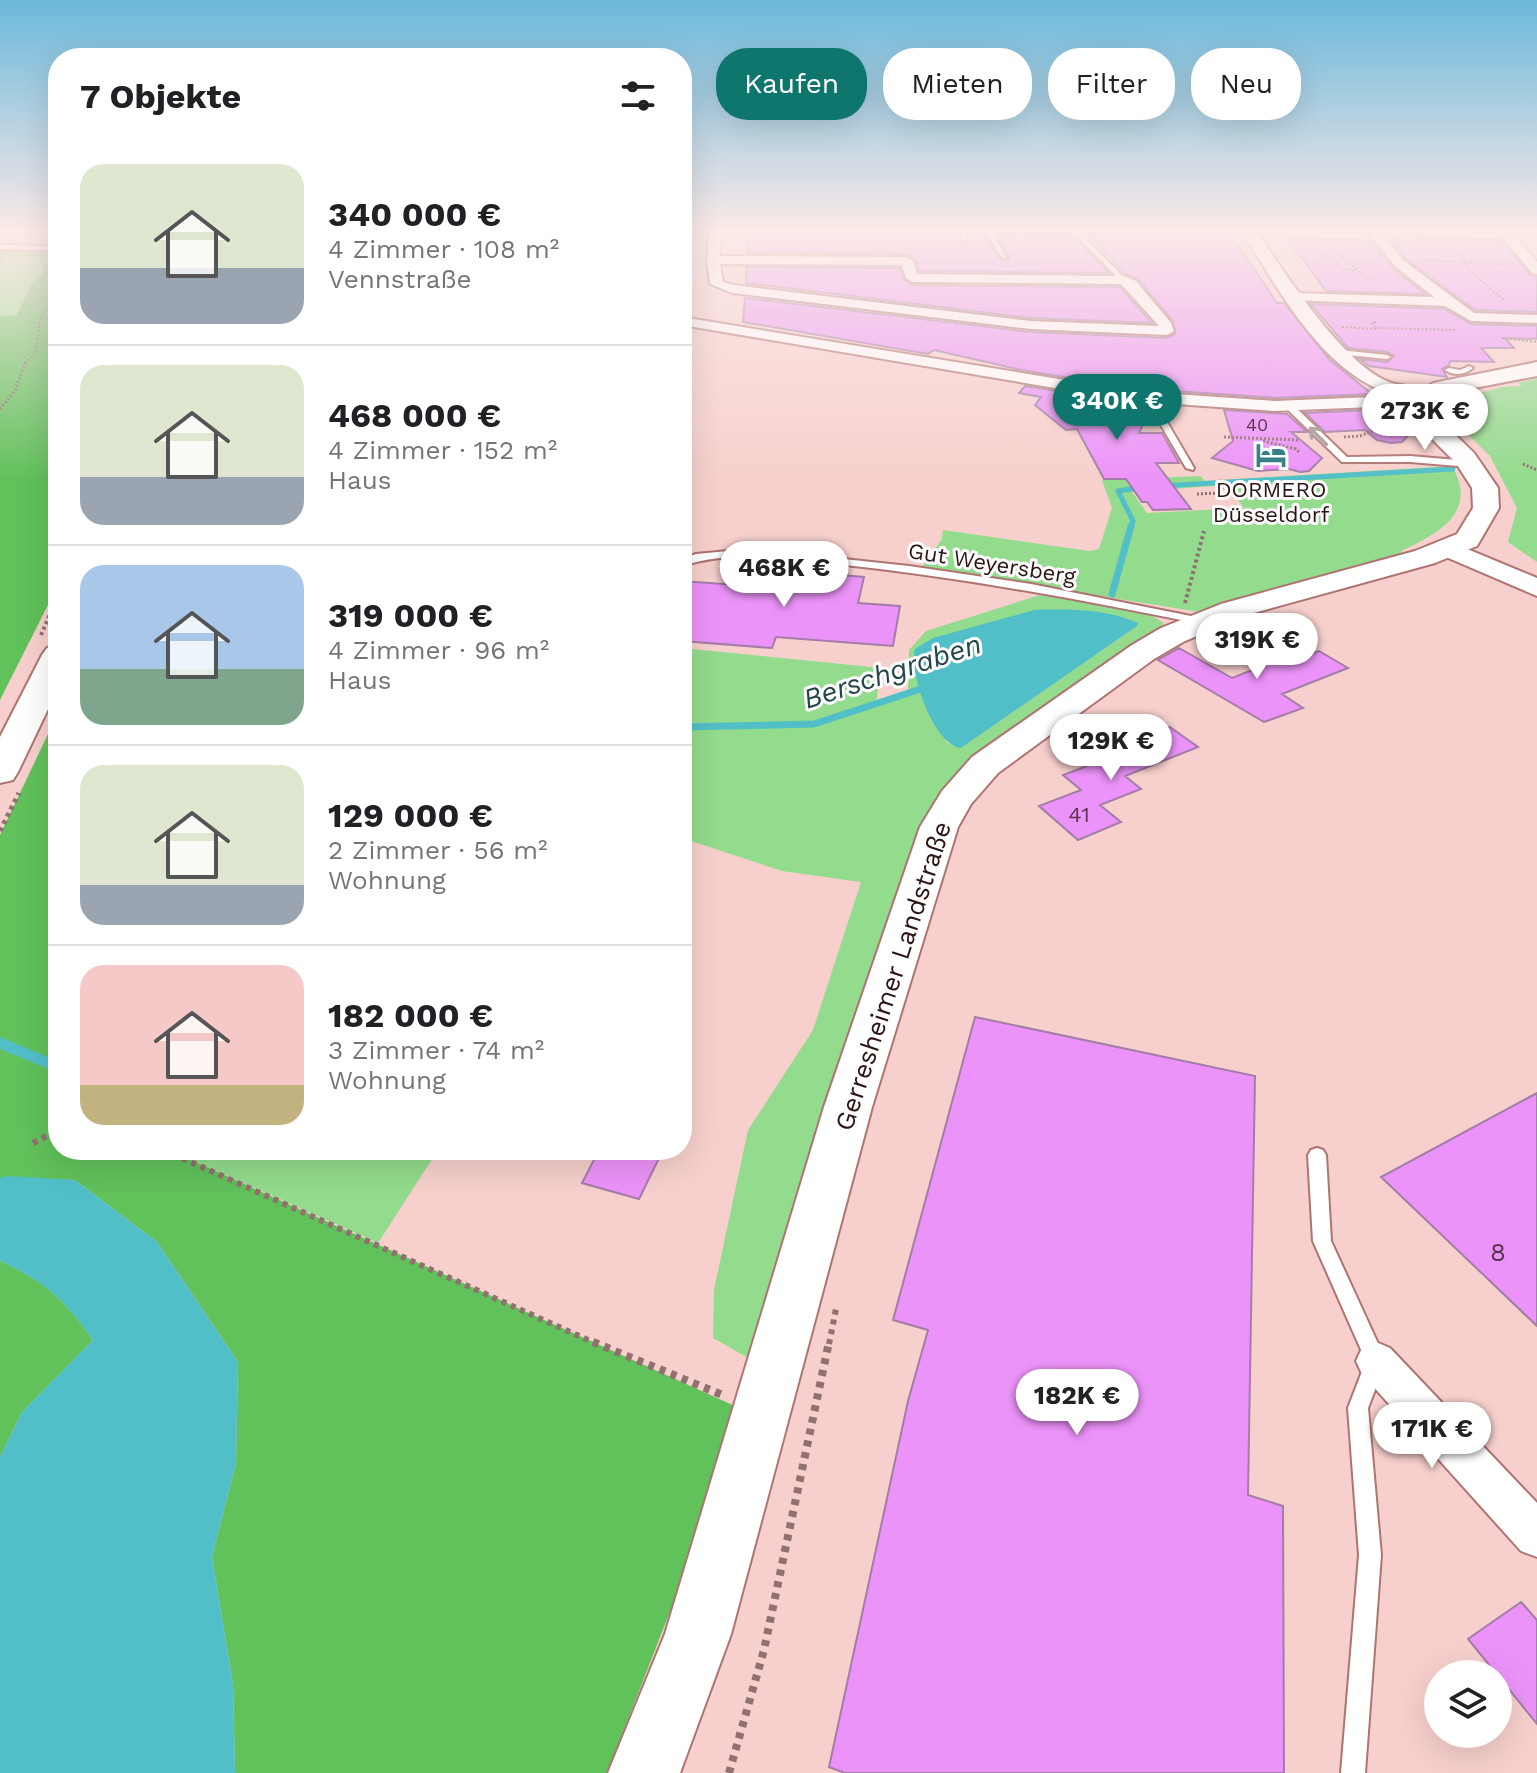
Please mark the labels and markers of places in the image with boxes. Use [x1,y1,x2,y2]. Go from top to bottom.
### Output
pin: 340K € [1052,374,1182,442]
pin: 273K € [1360,384,1490,452]
hotel icon: DORMERO Düsseldorf [1254,438,1288,472]
place label: DORMERO Düsseldorf [1213,477,1330,527]
pin: 468K € [719,541,849,609]
pin: 319K € [1192,613,1322,681]
pin: 129K € [1046,714,1176,782]
pin: 182K € [1012,1369,1142,1437]
pin: 171K € [1367,1402,1497,1470]

